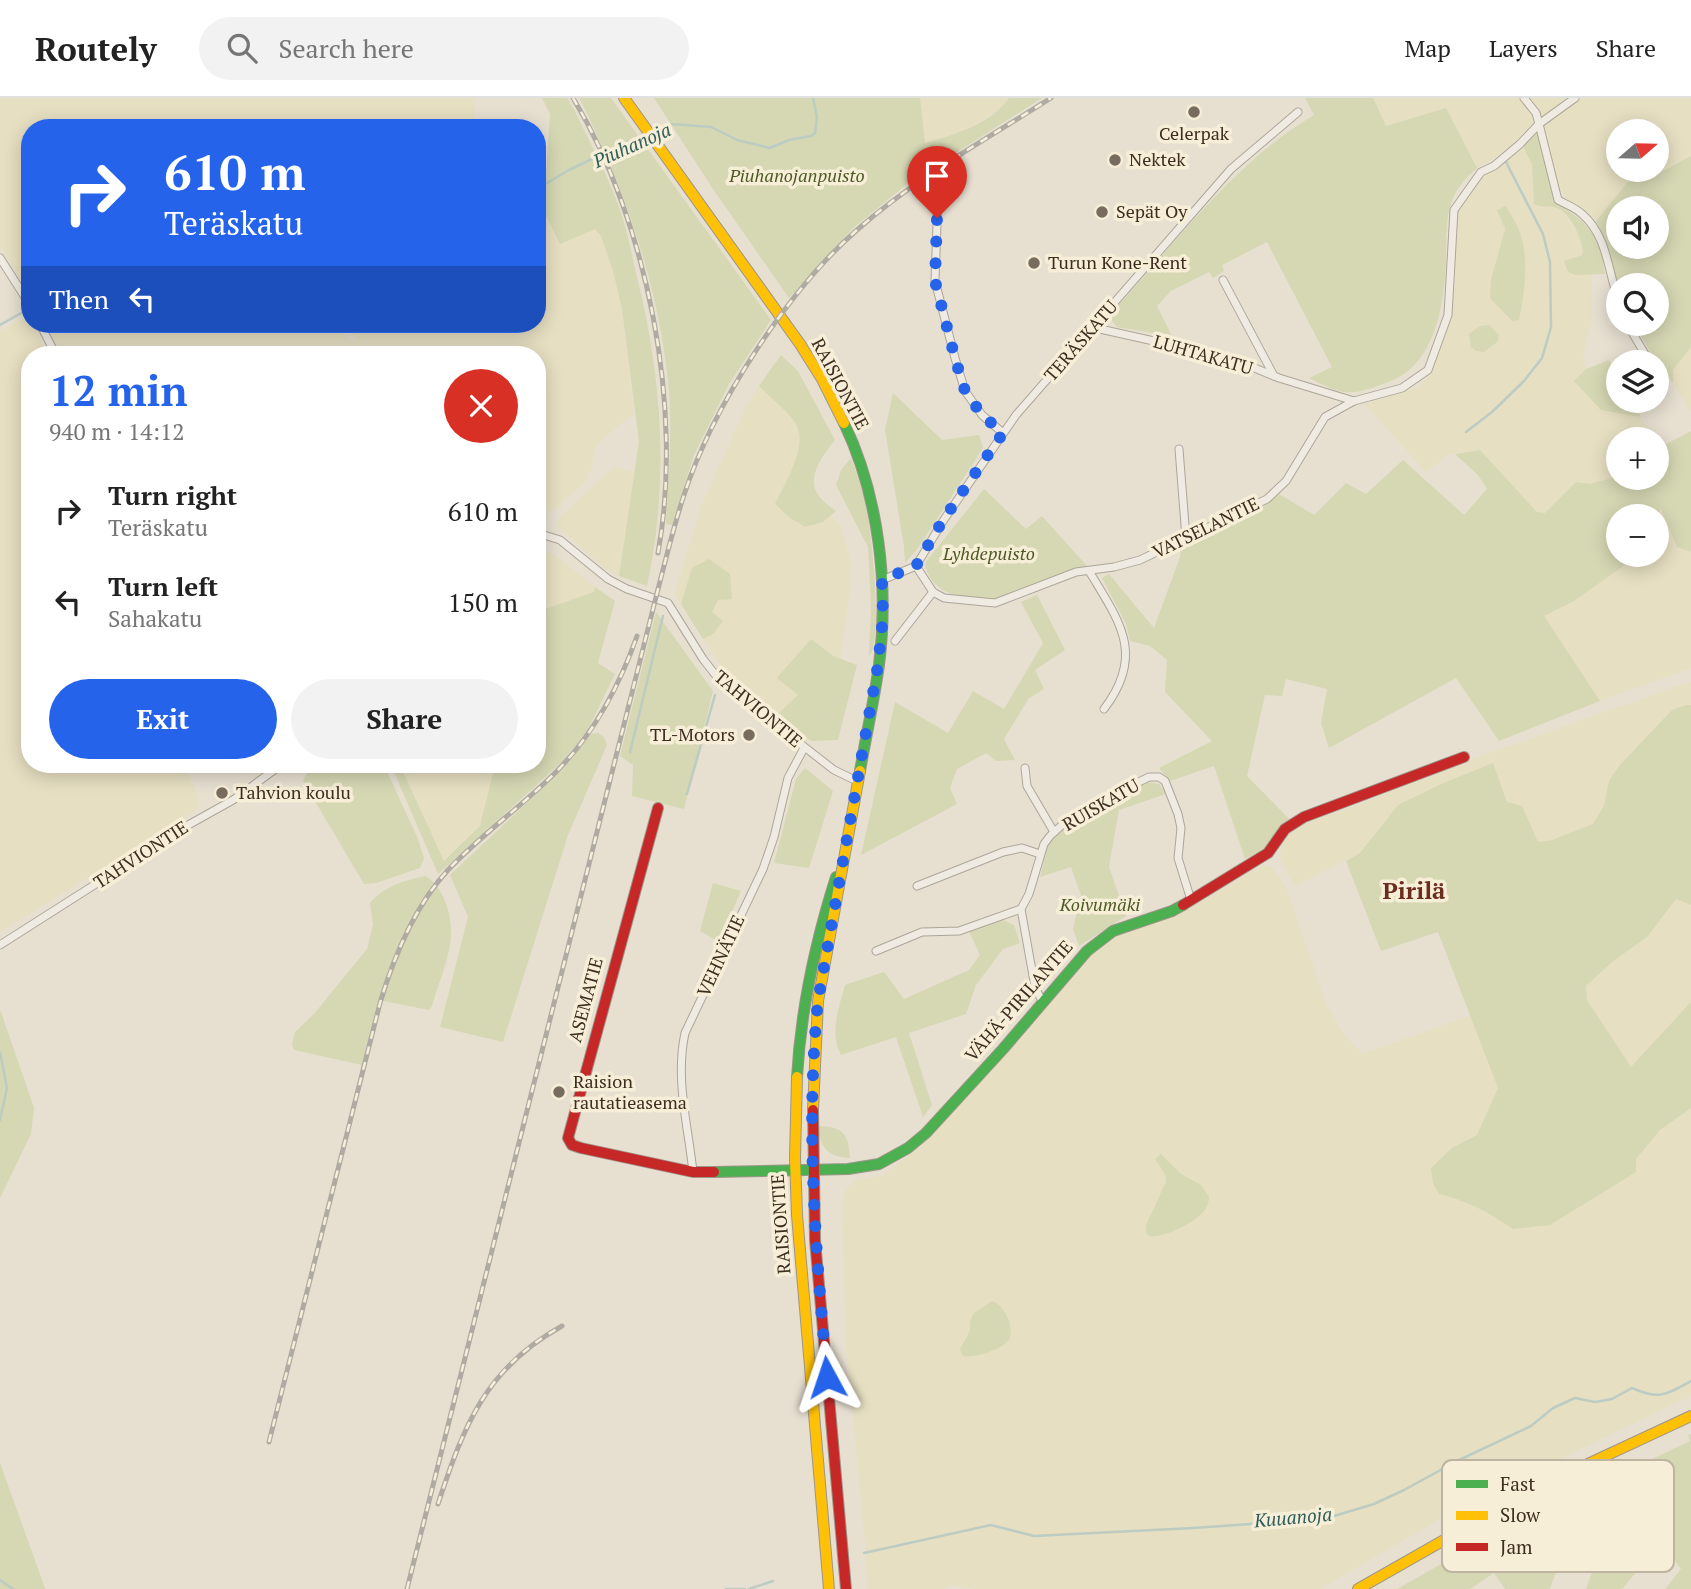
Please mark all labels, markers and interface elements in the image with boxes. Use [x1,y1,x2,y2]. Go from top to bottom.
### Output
search box [199,17,689,80]
text: Routely [35,27,157,70]
icon: search [223,29,261,67]
text: Search here [279,31,414,65]
text: Map [1404,32,1451,64]
text: Layers [1489,32,1558,64]
text: Share [1596,32,1656,64]
marker: Celerpak [1186,104,1202,120]
water label: Piuhanoja [588,116,675,173]
north arrow [1606,119,1670,182]
map controls [1606,119,1669,567]
place label: Celerpak [1159,121,1230,145]
text: 610 m [164,139,306,204]
pin [907,146,967,218]
icon: right [49,147,140,238]
place label: Nektek [1129,147,1186,171]
marker: Nektek [1107,152,1123,168]
icon: arrive [918,157,956,195]
park label: Piuhanojanpuisto [728,163,865,187]
button: sound [1606,196,1669,259]
place label: Sepät Oy [1116,199,1188,223]
text: Teräskatu [164,202,303,244]
marker: Sepät Oy [1094,204,1110,220]
place label: Turun Kone-Rent [1048,250,1187,274]
marker: Turun Kone-Rent [1026,255,1042,271]
button: search [1606,273,1669,336]
icon: left [123,280,161,318]
text: Then [49,282,109,316]
street label: TERÄSKATU [1038,295,1122,386]
street label: LUHTAKATU [1151,328,1256,380]
street label: RAISIONTIE [807,334,875,434]
button: layers [1606,350,1669,413]
text: 12 min [49,362,188,418]
button: close [444,369,518,443]
text: 940 m · 14:12 [49,416,184,447]
button: + [1606,427,1669,490]
text: Turn right [108,478,237,512]
street label: VATSELANTIE [1148,491,1263,563]
icon: right [49,492,87,530]
text: 610 m [448,494,518,528]
button: − [1606,504,1669,567]
text: Teräskatu [108,512,208,543]
park label: Lyhdepuisto [942,541,1035,565]
text: Turn left [108,569,218,603]
icon: left [49,583,87,621]
text: 150 m [448,585,518,619]
text: Sahakatu [108,603,202,634]
street label: TAHVIONTIE [709,664,808,752]
button: Exit [49,679,277,759]
button: Share [291,679,518,759]
place label: TL-Motors [650,722,735,746]
marker: TL-Motors [741,727,757,743]
street label: RUISKATU [1058,773,1143,836]
place label: Tahvion koulu [236,780,351,804]
marker: Tahvion koulu [214,785,230,801]
street label: TAHVIONTIE [89,815,192,894]
district label: Pirilä [1383,874,1446,906]
park label: Koivumäki [1059,892,1140,916]
street label: VEHNÄTIE [691,911,750,1000]
street label: VÄHÄ-PIRILANTIE [959,935,1078,1066]
street label: ASEMATIE [562,955,608,1045]
place label: Raision rautatieasema [573,1069,687,1114]
marker: Raision rautatieasema [551,1084,567,1100]
street label: RAISIONTIE [765,1173,795,1275]
position arrow [790,1340,864,1414]
legend [1442,1460,1674,1572]
text: Fast [1500,1471,1535,1496]
water label: Kuuanoja [1252,1501,1333,1532]
text: Slow [1500,1502,1541,1527]
text: Jam [1500,1534,1533,1559]

